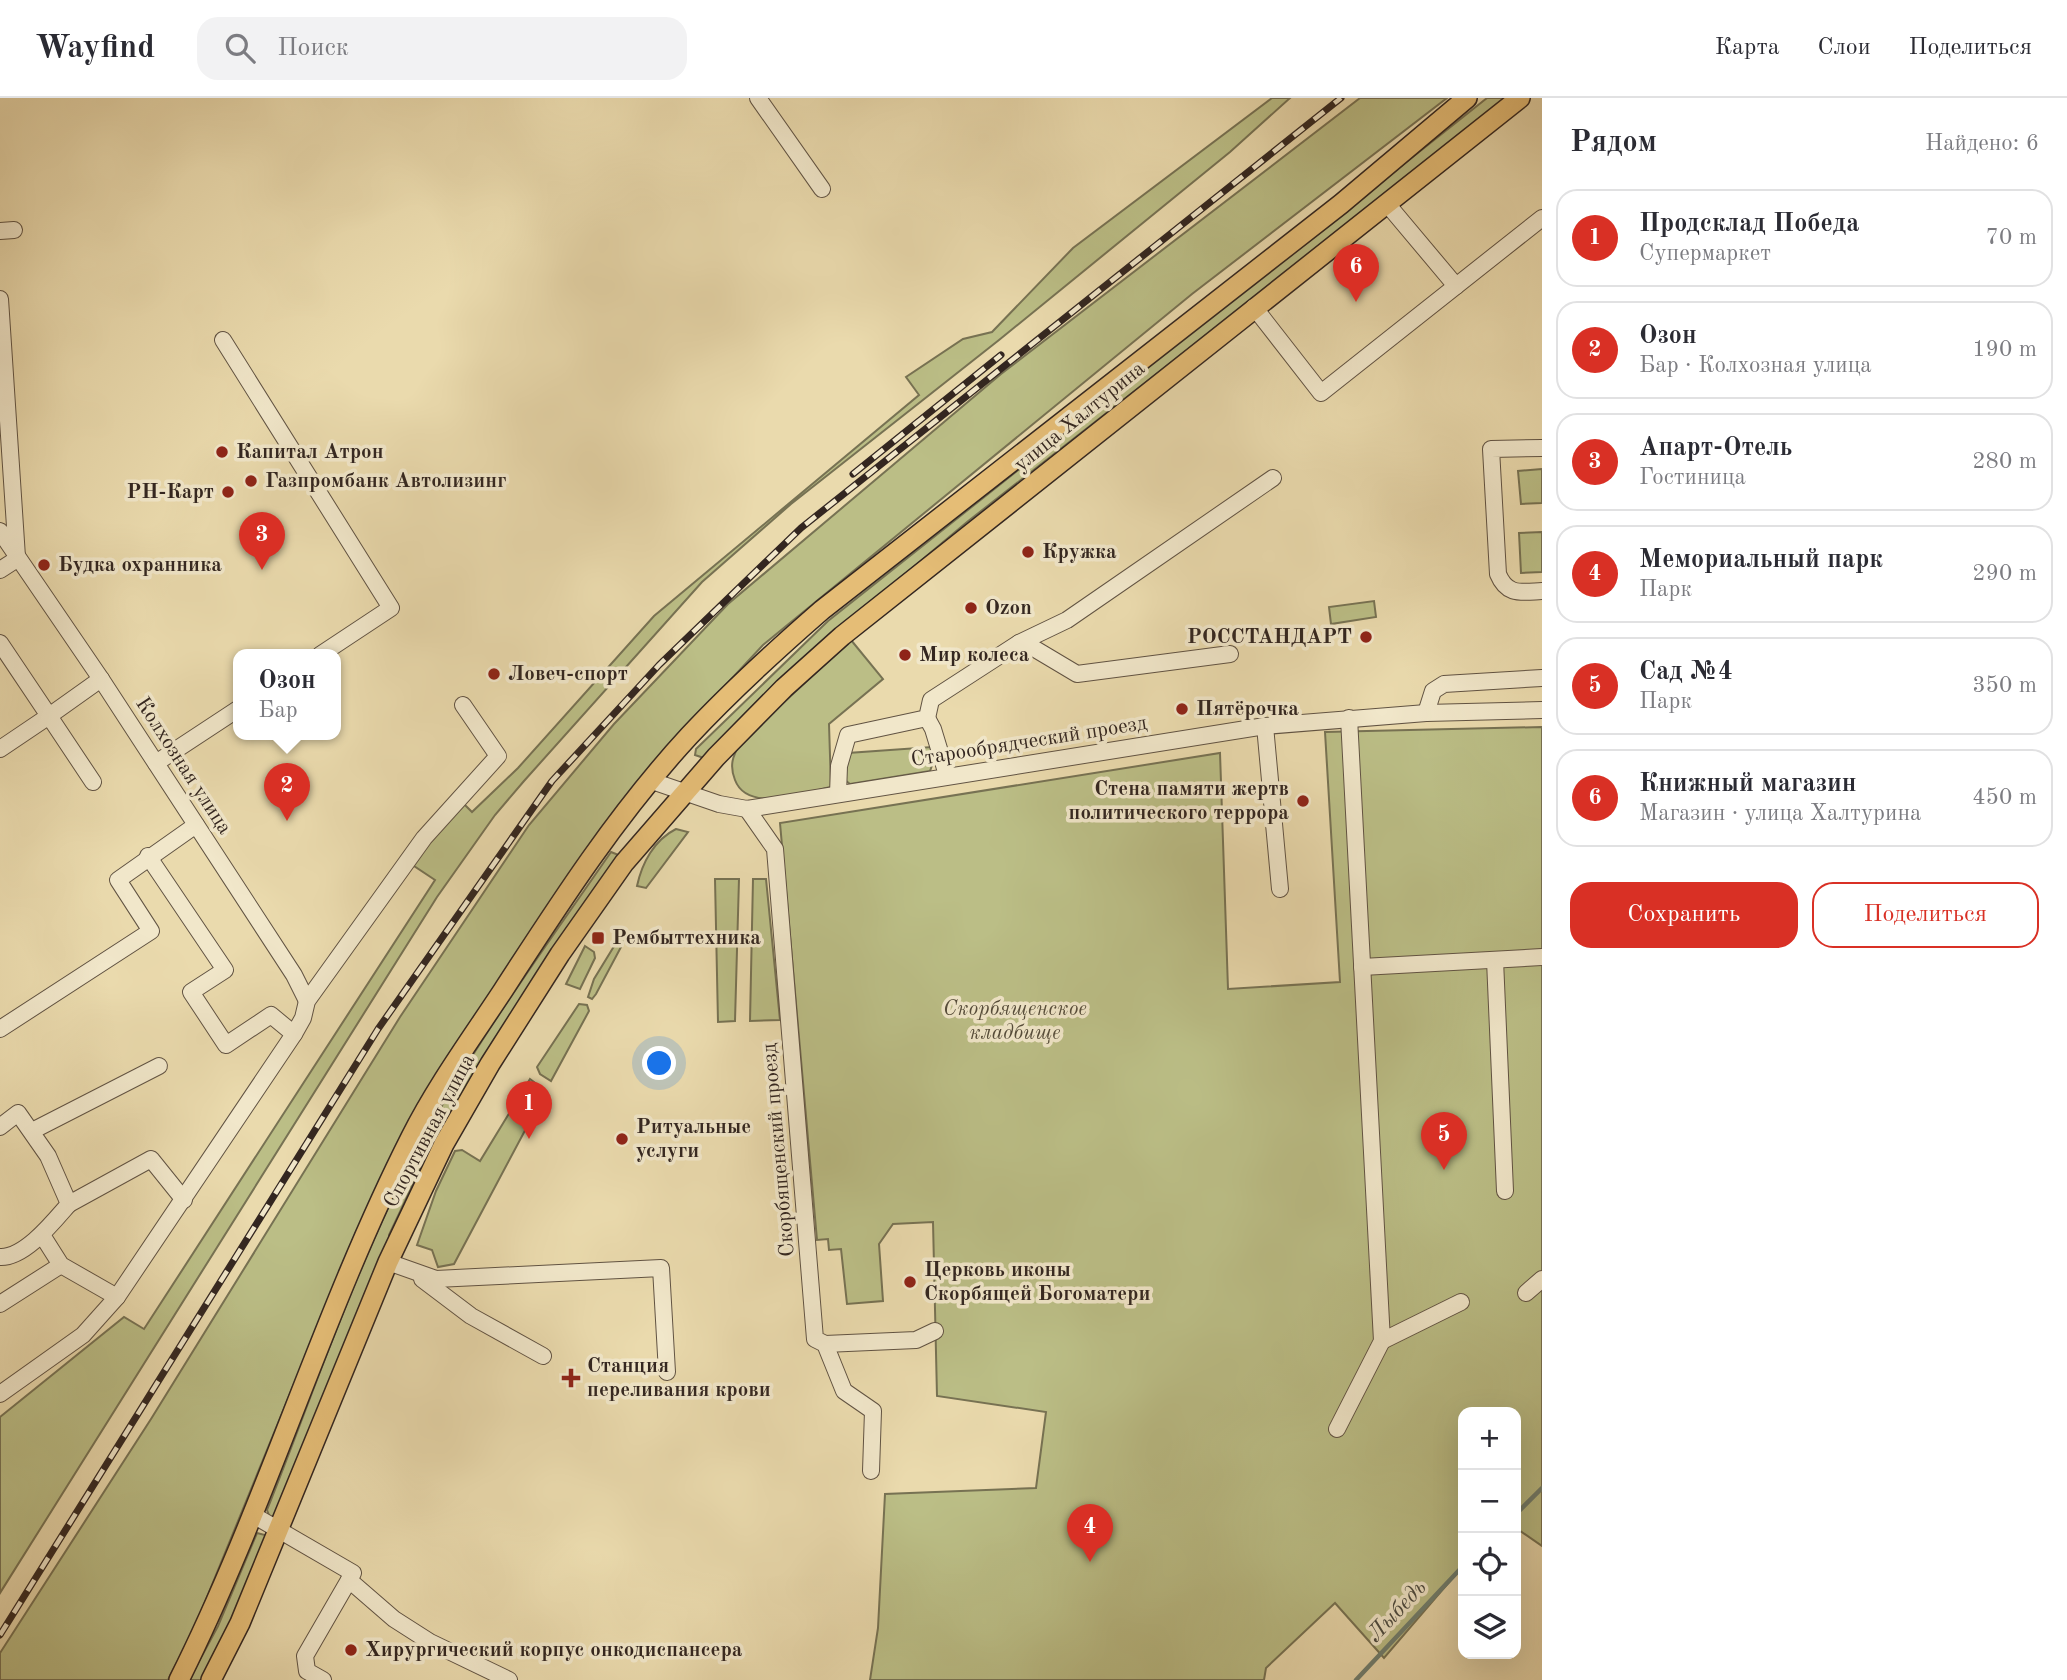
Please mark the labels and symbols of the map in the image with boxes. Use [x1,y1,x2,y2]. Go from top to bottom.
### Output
pin: 6 [1333,244,1379,302]
street label: улица Халтурина [1011,358,1149,476]
place label: Капитал Атрон [236,442,384,463]
marker: Капитал Атрон [214,444,230,460]
place label: Газпромбанк Автолизинг [265,471,506,492]
marker: Газпромбанк Автолизинг [243,473,259,489]
place label: РН-Карт [126,482,214,503]
marker: РН-Карт [220,484,236,500]
pin: 3 [239,512,285,570]
place label: Кружка [1042,542,1117,563]
marker: Кружка [1020,544,1036,560]
place label: Будка охранника [58,555,222,576]
marker: Будка охранника [36,557,52,573]
place label: Ozon [985,598,1032,619]
marker: Ozon [963,600,979,616]
place label: РОССТАНДАРТ [1187,627,1352,648]
marker: РОССТАНДАРТ [1358,629,1374,645]
place label: Мир колеса [919,645,1030,666]
marker: Мир колеса [897,647,913,663]
place label: Ловеч-спорт [508,664,628,685]
marker: Ловеч-спорт [486,666,502,682]
street label: Колхозная улица [131,694,235,838]
place label: Пятёрочка [1196,699,1299,720]
marker: Пятёрочка [1174,701,1190,717]
street label: Старообрядческий проезд [909,713,1149,771]
pin: 2 [264,763,310,821]
place label: Стена памяти жертв политического террора [1069,779,1289,824]
marker: Стена памяти жертв политического террора [1295,793,1311,809]
place label: Рембыттехника [612,928,761,949]
marker: Рембыттехника [590,930,606,946]
park label: Скорбященское кладбище [943,999,1087,1044]
street label: Скорбященский проезд [759,1042,799,1258]
your location [642,1046,676,1080]
street label: Спортивная улица [381,1051,479,1211]
pin: 1 [506,1081,552,1139]
pin: 5 [1421,1112,1467,1170]
place label: Ритуальные услуги [636,1117,751,1162]
marker: Ритуальные услуги [614,1131,630,1147]
place label: Церковь иконы Скорбящей Богоматери [924,1260,1151,1305]
marker: Церковь иконы Скорбящей Богоматери [902,1274,918,1290]
place label: Станция переливания крови [587,1356,771,1401]
marker: Станция переливания крови [561,1368,581,1388]
pin: 4 [1067,1504,1113,1562]
water label: Лыбедь [1363,1576,1431,1646]
place label: Хирургический корпус онкодиспансера [365,1640,743,1661]
marker: Хирургический корпус онкодиспансера [343,1642,359,1658]

